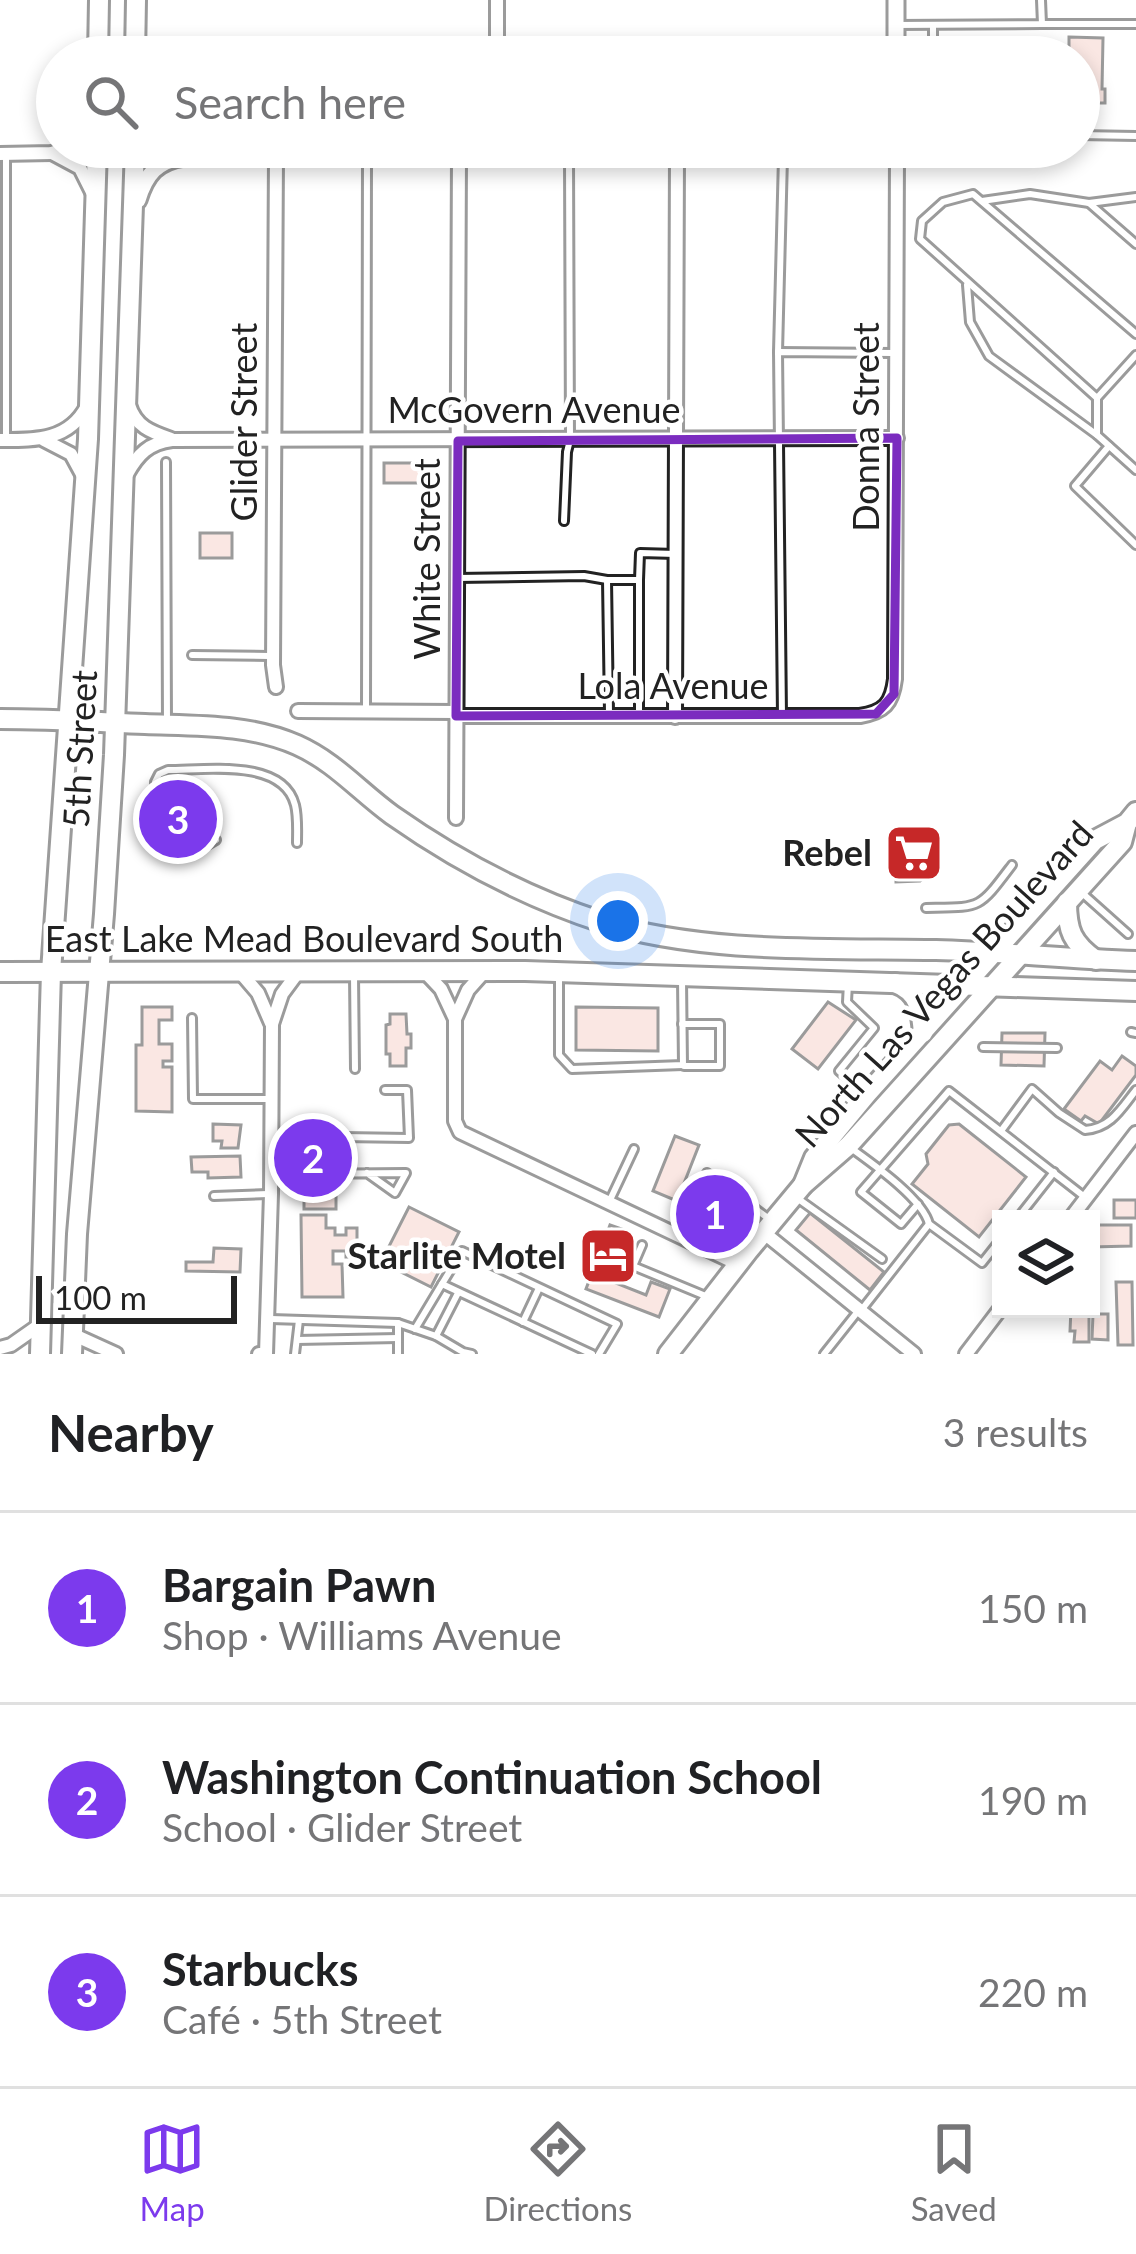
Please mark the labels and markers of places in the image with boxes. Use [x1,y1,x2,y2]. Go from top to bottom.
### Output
pin: 3 [139,774,217,864]
supermarket icon: Rebel [883,822,945,884]
place label: Rebel [782,830,872,874]
pin: 2 [274,1113,352,1203]
pin: 1 [676,1169,754,1259]
hotel icon: Starlite Motel [577,1225,639,1287]
place label: Starlite Motel [347,1233,566,1277]

